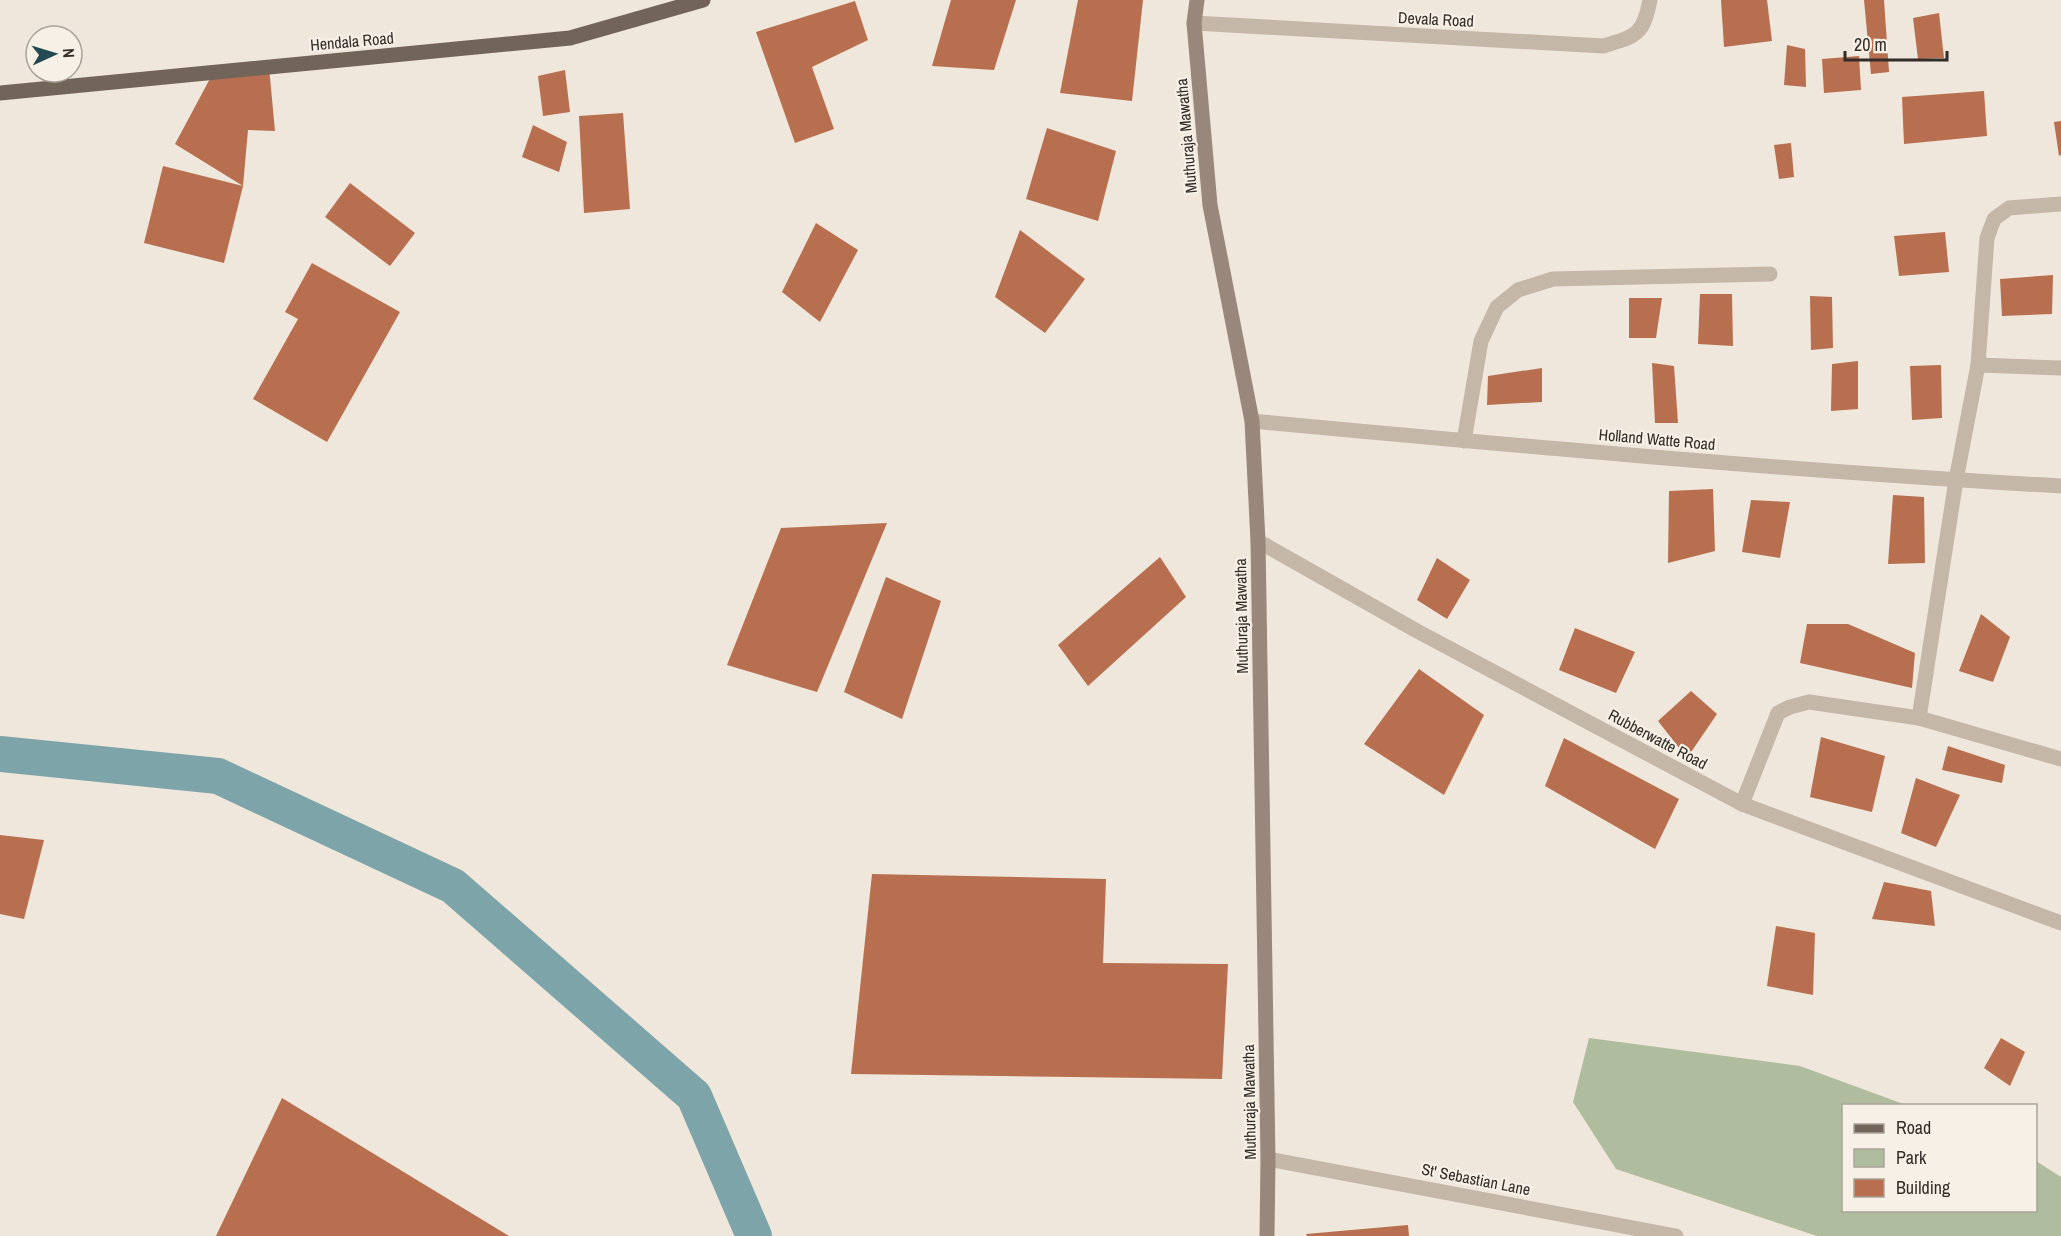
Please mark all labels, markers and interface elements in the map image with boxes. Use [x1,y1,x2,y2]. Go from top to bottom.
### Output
street label: Devala Road [1398,6,1474,32]
north arrow [24,24,84,84]
scale bar [1845,24,1947,62]
street label: Hendala Road [309,26,395,56]
text: 20 m [1854,32,1887,57]
text: N [58,47,80,58]
street label: Muthuraja Mawatha [1170,77,1202,194]
street label: Holland Watte Road [1598,423,1716,455]
street label: Muthuraja Mawatha [1229,558,1253,674]
street label: Rubberwatte Road [1605,704,1711,774]
street label: Muthuraja Mawatha [1237,1044,1261,1160]
legend [1842,1104,2037,1212]
text: Road [1896,1115,1931,1140]
text: Park [1896,1145,1927,1170]
street label: St' Sebastian Lane [1420,1158,1532,1200]
text: Building [1896,1175,1951,1200]

